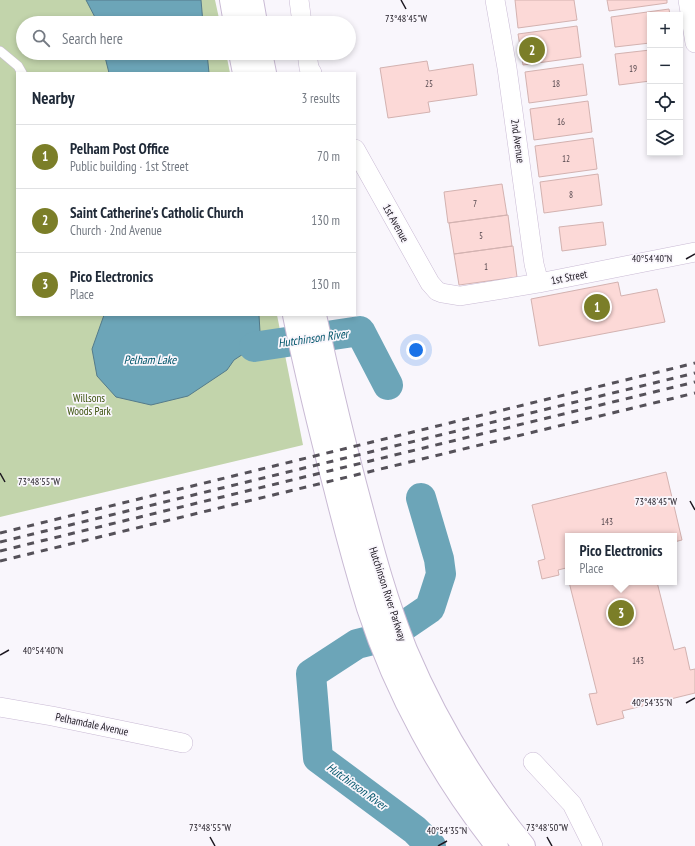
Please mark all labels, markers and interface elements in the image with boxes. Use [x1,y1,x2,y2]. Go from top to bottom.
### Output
text: 73°48'45"W [385,12,427,25]
map controls [647,12,683,156]
button: + [647,12,683,48]
search box [16,16,356,60]
icon: search [30,27,52,49]
text: Search here [62,29,123,48]
pin: 2 [519,35,545,65]
button: − [647,48,683,84]
house number: 19 [629,63,637,74]
house number: 25 [425,78,433,89]
house number: 18 [552,78,560,89]
button: locate [647,84,683,120]
text: Nearby [32,87,75,109]
text: 3 results [301,90,340,107]
house number: 16 [557,116,565,127]
street label: 2nd Avenue [508,118,528,164]
button: layers [647,120,683,156]
text: Pelham Post Office [70,139,169,158]
text: 1 [42,148,48,165]
text: 70 m [317,148,340,165]
house number: 12 [562,153,570,164]
text: Public building · 1st Street [70,158,188,175]
house number: 8 [569,189,573,200]
house number: 7 [473,198,477,209]
street label: 1st Avenue [380,201,412,245]
text: Saint Catherine's Catholic Church [70,203,244,222]
text: 2 [42,212,48,229]
text: 130 m [311,212,340,229]
text: Church · 2nd Avenue [70,222,162,239]
house number: 5 [479,230,483,241]
text: 40°54'40"N [632,252,672,265]
house number: 1 [484,261,488,272]
text: Pico Electronics [70,267,153,286]
street label: 1st Street [550,267,588,287]
text: 3 [42,276,48,293]
text: 130 m [311,276,340,293]
text: Place [70,286,94,303]
pin: 1 [584,292,610,322]
water label: Hutchinson River [277,325,351,350]
your location [406,340,426,360]
water label: Pelham Lake [124,352,177,367]
park label: Willsons Woods Park [67,391,112,418]
text: 73°48'55"W [18,475,60,488]
text: 73°48'45"W [635,495,677,508]
house number: 143 [601,516,613,527]
popup [565,533,677,585]
text: Pico Electronics [579,541,663,560]
street label: Hutchinson River Parkway [366,545,410,644]
text: Place [579,560,603,577]
pin: 3 [608,598,634,628]
text: 40°54'40"N [23,644,63,657]
house number: 143 [632,655,644,666]
text: 40°54'35"N [632,696,672,709]
street label: Pelhamdale Avenue [54,709,130,739]
water label: Hutchinson River [324,759,391,814]
text: 73°48'55"W [189,821,231,834]
text: 73°48'50"W [526,821,568,834]
text: 40°54'35"N [427,824,467,837]

